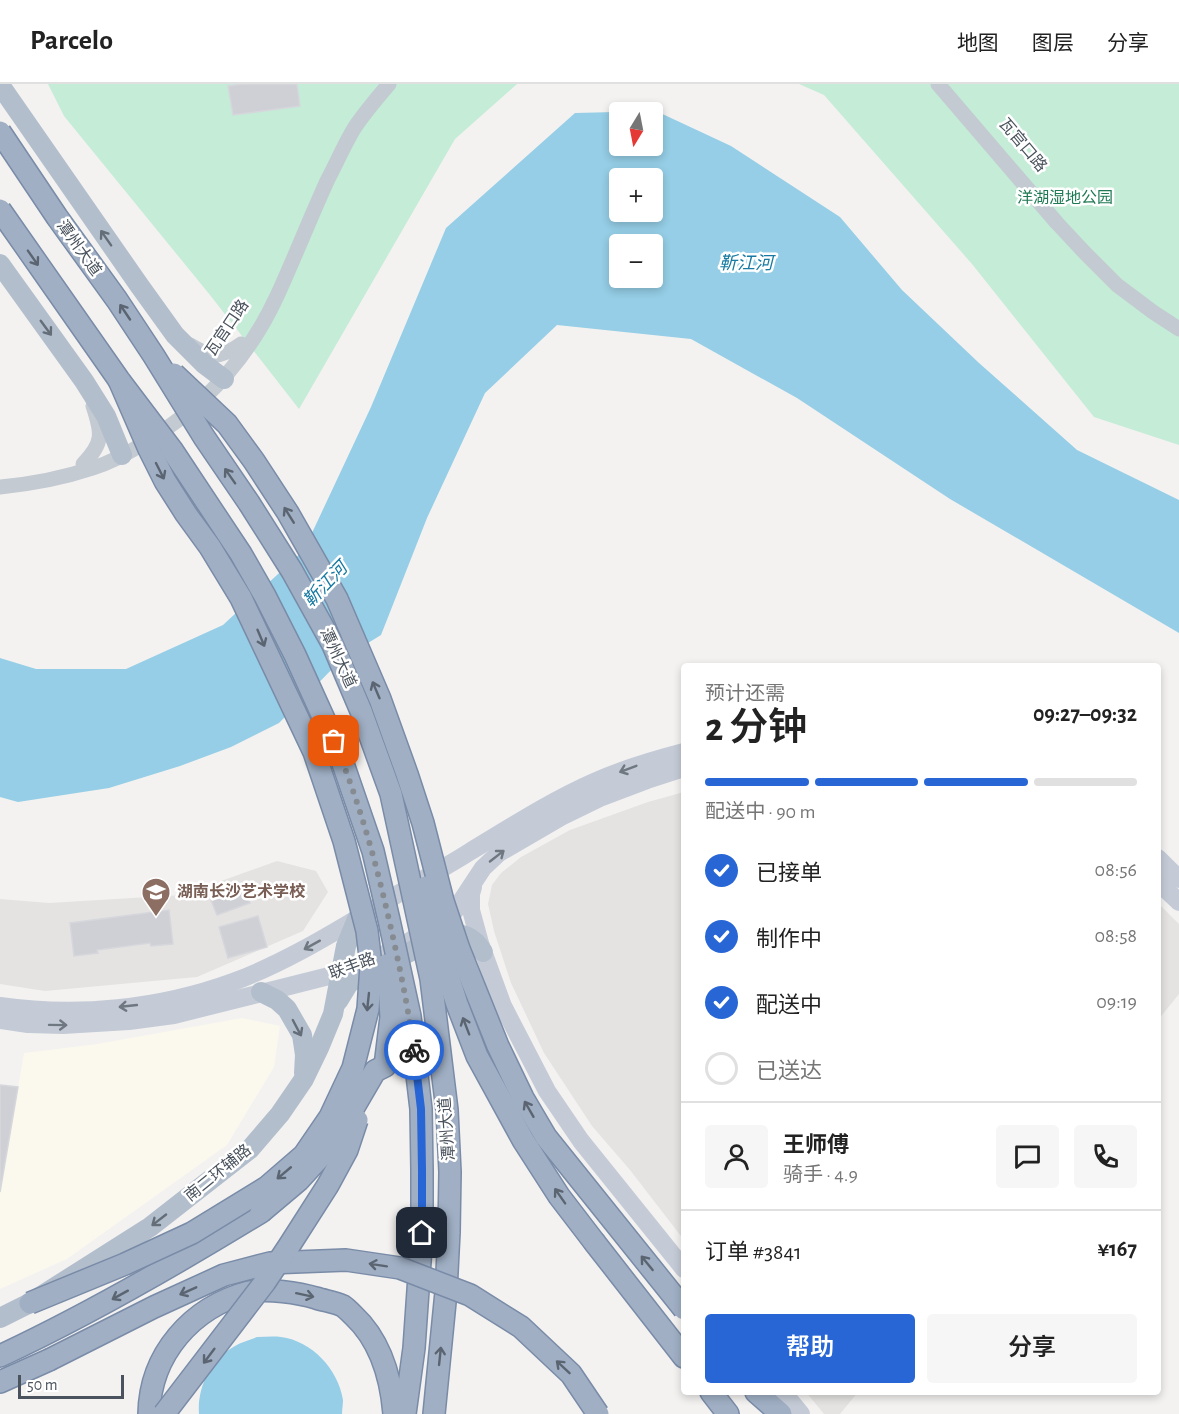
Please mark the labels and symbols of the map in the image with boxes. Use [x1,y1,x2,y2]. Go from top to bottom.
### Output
north arrow [609,102,663,156]
street label: 瓦官口路 [996,115,1050,175]
park label: 洋湖湿地公园 [1017,189,1113,206]
street label: 潭州大道 [54,217,105,279]
one-way arrow [100,231,112,247]
one-way arrow [27,250,39,266]
water label: 靳江河 [719,253,776,273]
street label: 瓦官口路 [202,296,252,359]
one-way arrow [119,304,131,321]
one-way arrow [40,320,52,336]
one-way arrow [155,462,167,480]
one-way arrow [224,468,236,484]
one-way arrow [283,507,295,524]
water label: 靳江河 [299,556,353,611]
street label: 潭州大道 [317,625,360,690]
one-way arrow [256,628,267,647]
one-way arrow [370,681,381,699]
pin [308,715,359,766]
one-way arrow [619,764,638,775]
one-way arrow [489,849,505,862]
school or university icon: 湖南长沙艺术学校 [140,876,172,918]
place label: 湖南长沙艺术学校 [177,882,306,900]
one-way arrow [303,940,320,952]
street label: 联丰路 [326,949,377,982]
one-way arrow [362,992,373,1011]
one-way arrow [118,1001,138,1012]
one-way arrow [460,1017,471,1036]
one-way arrow [292,1018,304,1036]
one-way arrow [48,1019,68,1031]
courier [384,1020,444,1080]
street label: 潭州大道 [436,1097,457,1162]
one-way arrow [523,1100,534,1118]
street label: 南二环辅路 [181,1141,254,1204]
one-way arrow [276,1166,292,1179]
one-way arrow [554,1189,566,1205]
pin [396,1207,447,1258]
one-way arrow [151,1213,167,1226]
one-way arrow [640,1256,654,1271]
one-way arrow [369,1259,388,1270]
one-way arrow [180,1286,198,1297]
one-way arrow [112,1289,129,1301]
one-way arrow [295,1290,314,1302]
one-way arrow [435,1346,446,1366]
one-way arrow [203,1347,215,1363]
one-way arrow [556,1360,571,1374]
scale bar [18,1372,124,1400]

